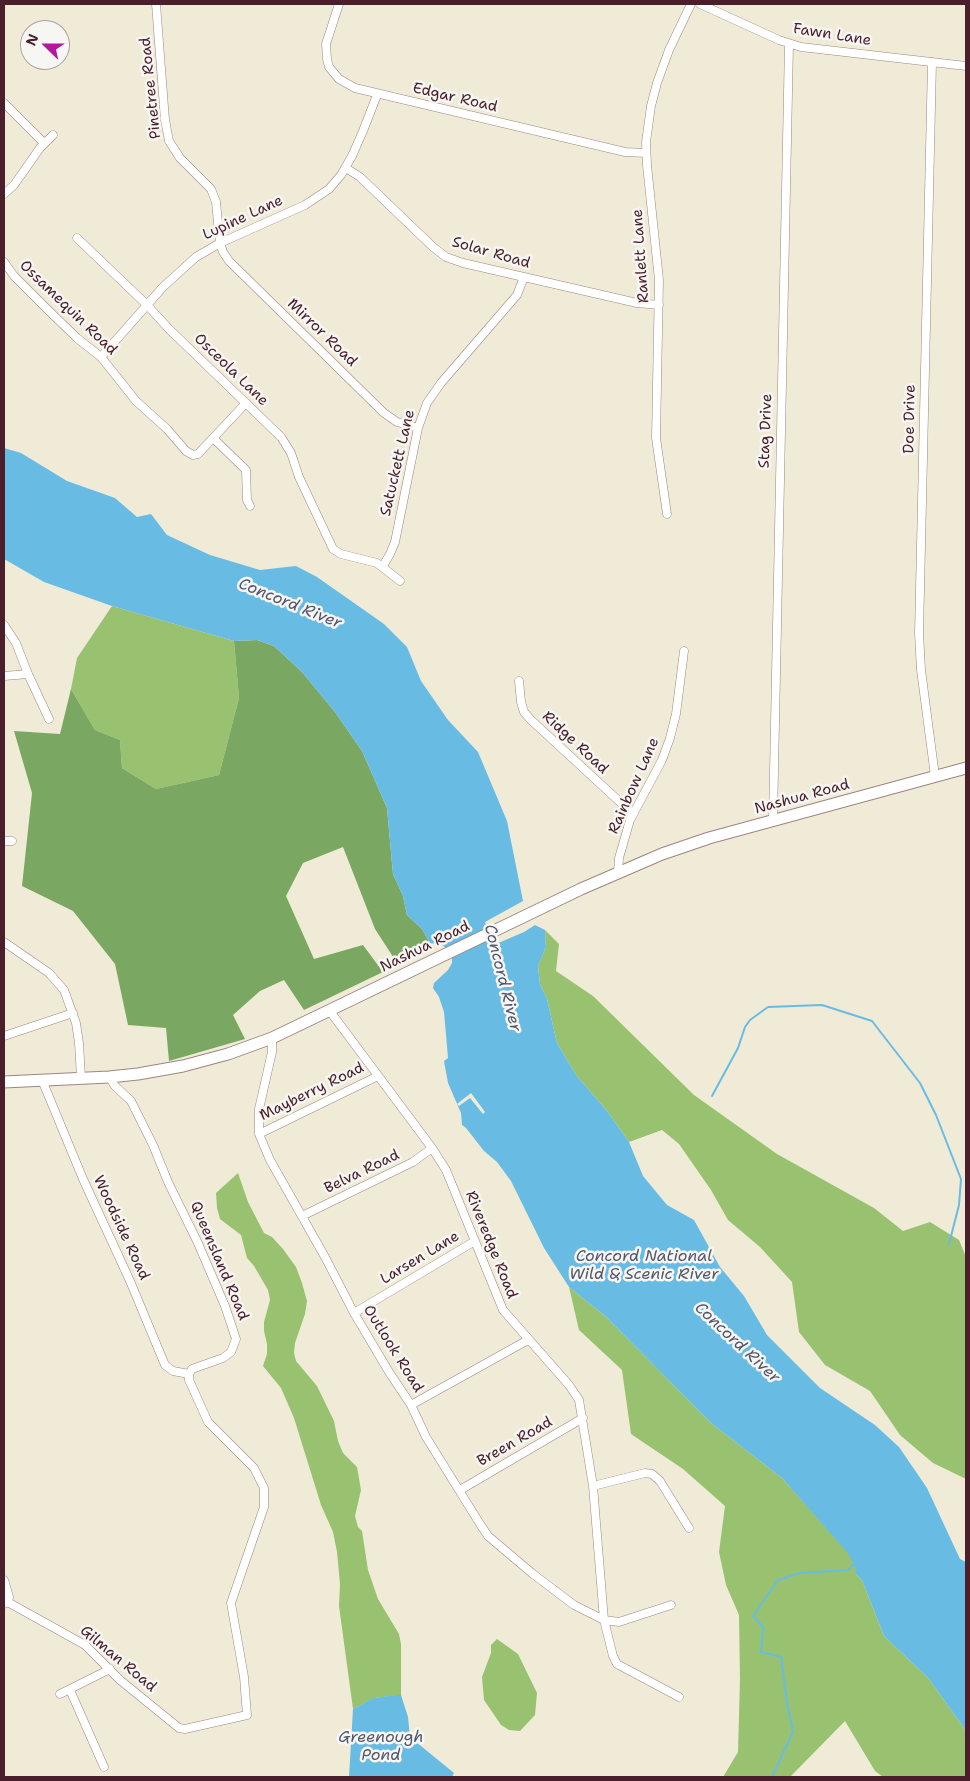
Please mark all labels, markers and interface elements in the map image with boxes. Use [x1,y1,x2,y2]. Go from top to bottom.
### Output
north arrow [20,20,70,70]
street label: Fawn Lane [792,20,872,50]
text: N [22,31,42,48]
street label: Pinetree Road [137,36,165,140]
street label: Edgar Road [411,80,499,116]
street label: Lupine Lane [200,192,286,244]
street label: Ranlett Lane [629,208,653,304]
street label: Solar Road [450,233,532,273]
street label: Ossamequin Road [15,257,121,359]
street label: Mirror Road [283,295,361,371]
street label: Osceola Lane [190,330,272,410]
street label: Doe Drive [900,384,920,454]
street label: Stag Drive [756,393,776,469]
street label: Satuckett Lane [377,408,419,518]
water label: Concord River [236,575,344,633]
street label: Ridge Road [538,708,612,778]
street label: Rainbow Lane [605,735,663,837]
street label: Nashua Road [753,776,851,818]
street label: Nashua Road [377,918,473,976]
water label: Concord River [479,922,525,1034]
street label: Mayberry Road [257,1059,367,1125]
street label: Belva Road [322,1146,402,1198]
street label: Woodside Road [89,1173,153,1283]
street label: Riveredge Road [461,1188,521,1302]
street label: Queensland Road [186,1199,252,1323]
street label: Larsen Lane [377,1228,463,1288]
water label: Concord National Wild & Scenic River [569,1247,719,1285]
water label: Concord River [690,1299,784,1387]
street label: Outlook Road [359,1302,427,1396]
street label: Breen Road [474,1413,556,1471]
street label: Gilman Road [76,1622,160,1696]
water label: Greenough Pond [338,1728,424,1766]

